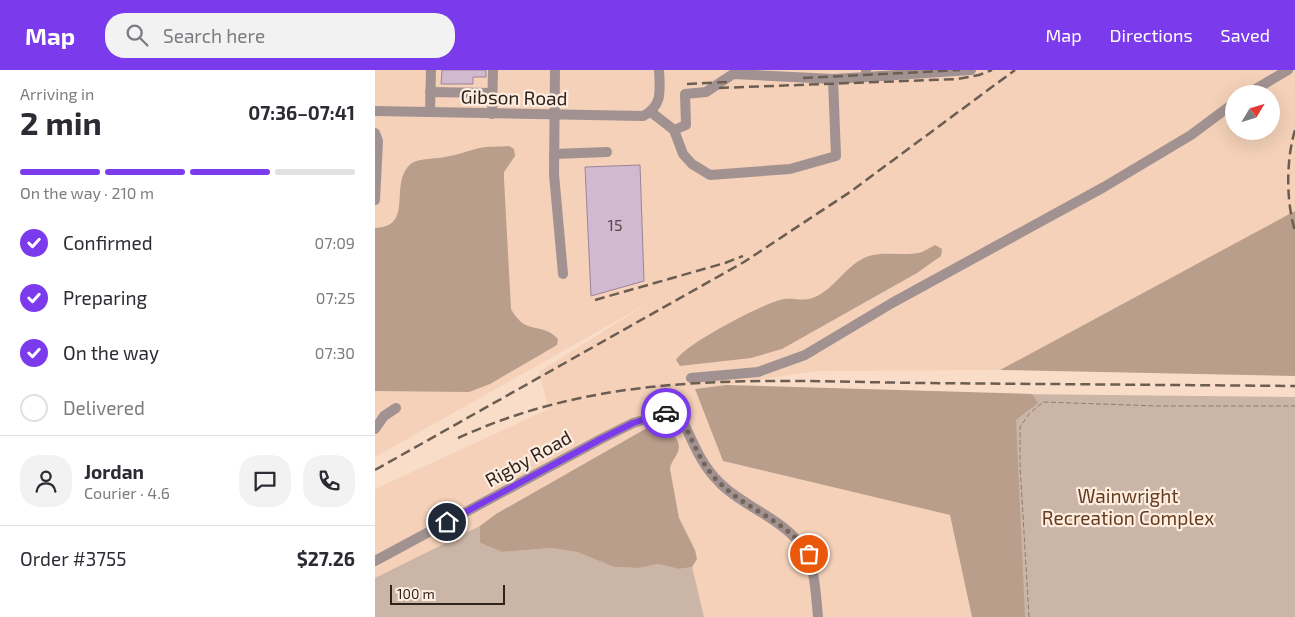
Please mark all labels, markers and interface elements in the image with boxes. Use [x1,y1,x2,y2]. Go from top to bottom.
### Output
search box [105,13,455,58]
text: Map [25,21,75,50]
icon: search [123,21,151,49]
text: Search here [163,24,265,47]
text: Map [1045,24,1082,46]
text: Directions [1110,24,1193,46]
text: Saved [1221,24,1270,46]
text: Arriving in [20,84,94,103]
street label: Gibson Road [460,85,568,109]
north arrow [1225,85,1280,140]
map controls [1225,85,1280,140]
text: 07:36–07:41 [248,101,355,124]
text: 2 min [20,103,102,141]
text: On the way · 210 m [20,183,154,202]
house number: 15 [608,215,622,234]
icon: check [20,229,48,257]
text: Confirmed [63,231,153,254]
text: 07:09 [315,233,355,252]
icon: check [20,284,48,312]
text: Preparing [63,286,147,309]
text: 07:25 [316,288,355,307]
icon: check [20,339,48,367]
text: On the way [63,341,159,364]
text: 07:30 [315,343,355,362]
courier [641,388,691,438]
text: Delivered [63,396,145,419]
icon: car [652,399,680,427]
street label: Rigby Road [481,425,575,491]
button: person [20,455,72,507]
button: chat [239,455,291,507]
button: phone [303,455,355,507]
text: Jordan [84,460,144,483]
text: Courier · 4.6 [84,483,170,502]
park label: Wainwright Recreation Complex [1042,484,1214,529]
pin [426,501,468,543]
icon: home [433,508,461,536]
pin [788,533,830,575]
icon: bag [795,540,823,568]
text: Order #3755 [20,547,126,570]
text: $27.26 [297,547,355,570]
scale bar [390,582,505,605]
text: 100 m [397,585,435,602]

